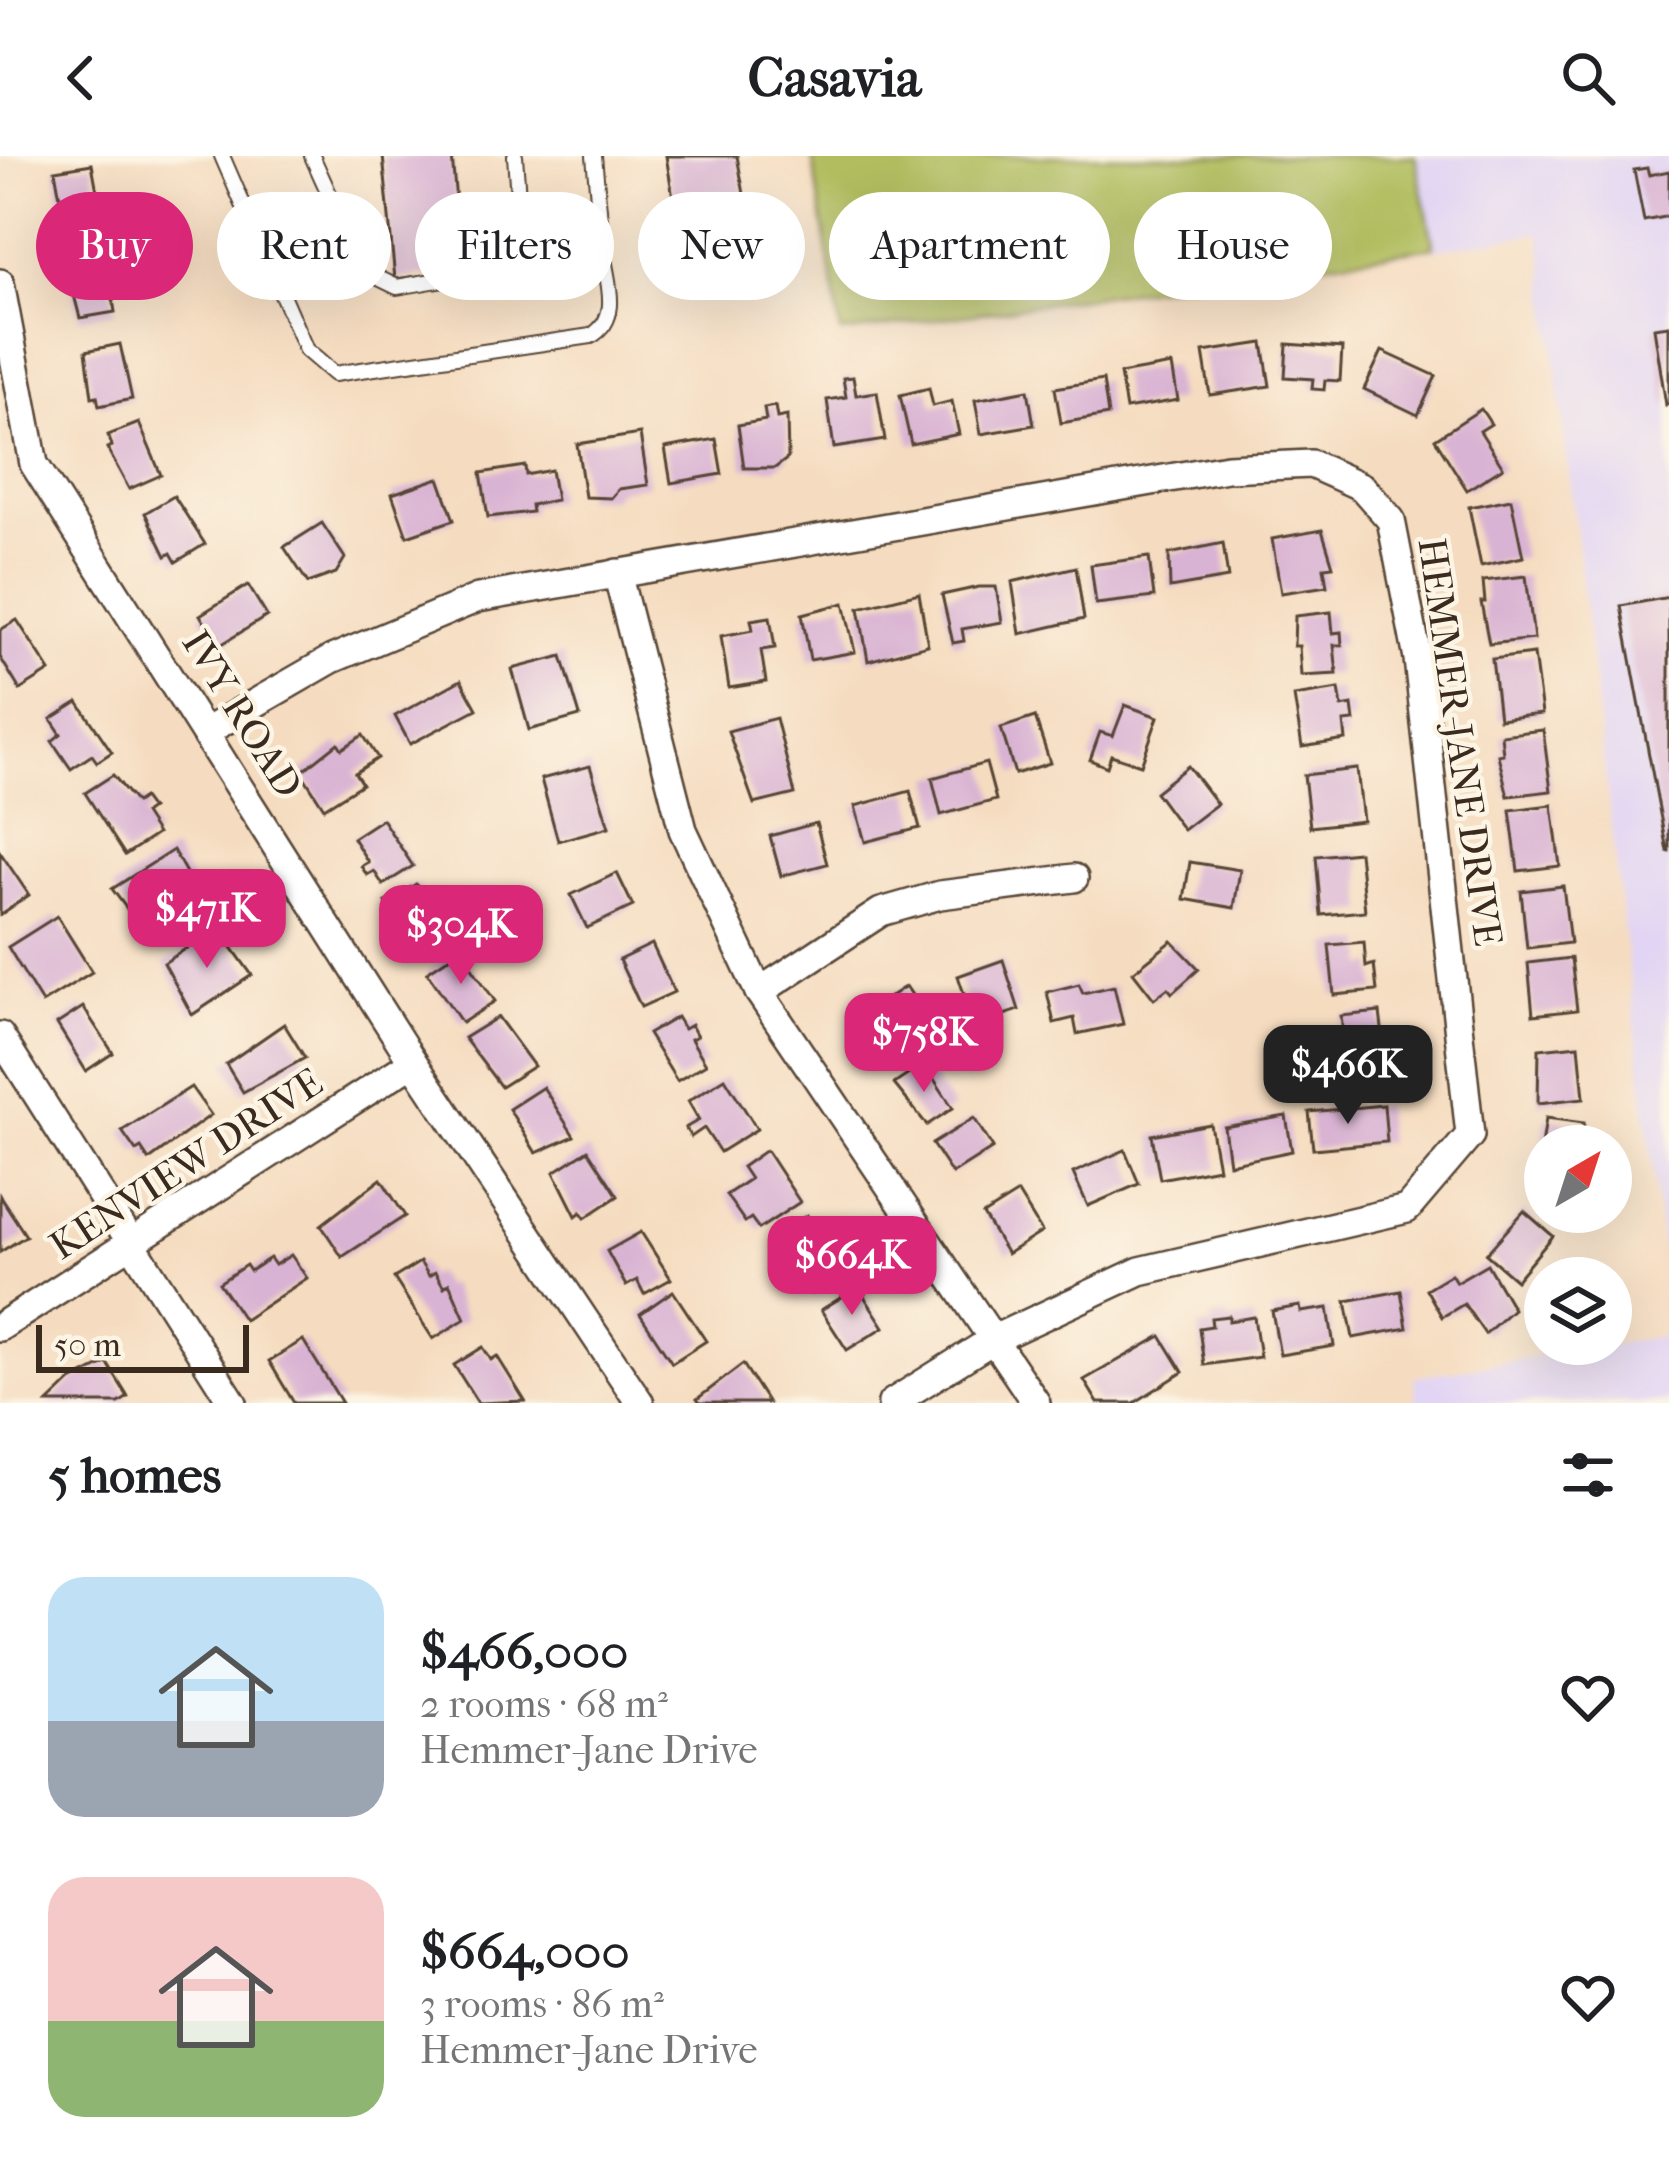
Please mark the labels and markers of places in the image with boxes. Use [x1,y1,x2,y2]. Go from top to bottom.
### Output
pin: $471K [123,869,291,971]
pin: $304K [377,885,545,987]
pin: $758K [840,993,1008,1095]
pin: $466K [1264,1025,1432,1127]
pin: $664K [768,1216,936,1318]

